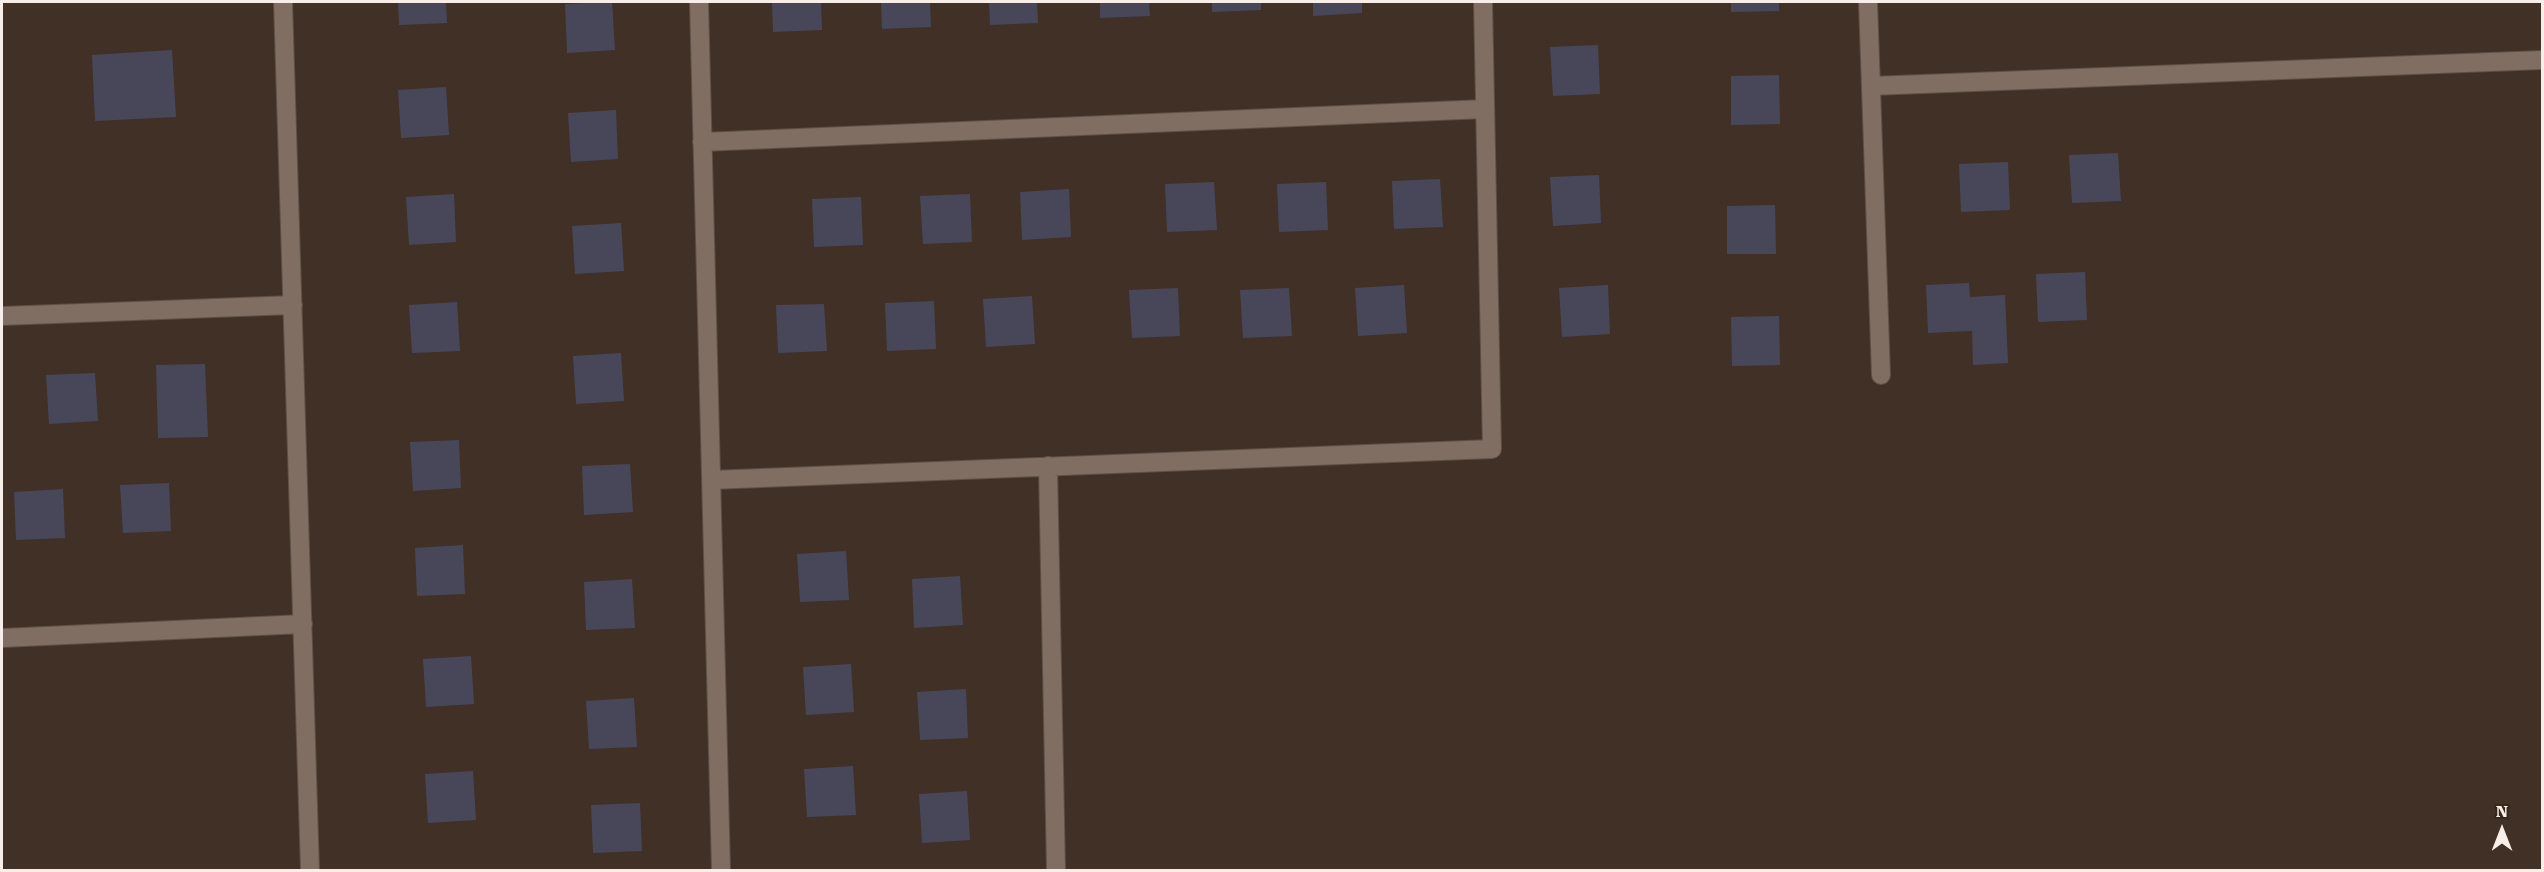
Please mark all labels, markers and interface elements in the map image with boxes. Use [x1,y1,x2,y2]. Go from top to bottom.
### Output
north arrow [2472,800,2532,860]
text: N [2496,802,2508,821]

